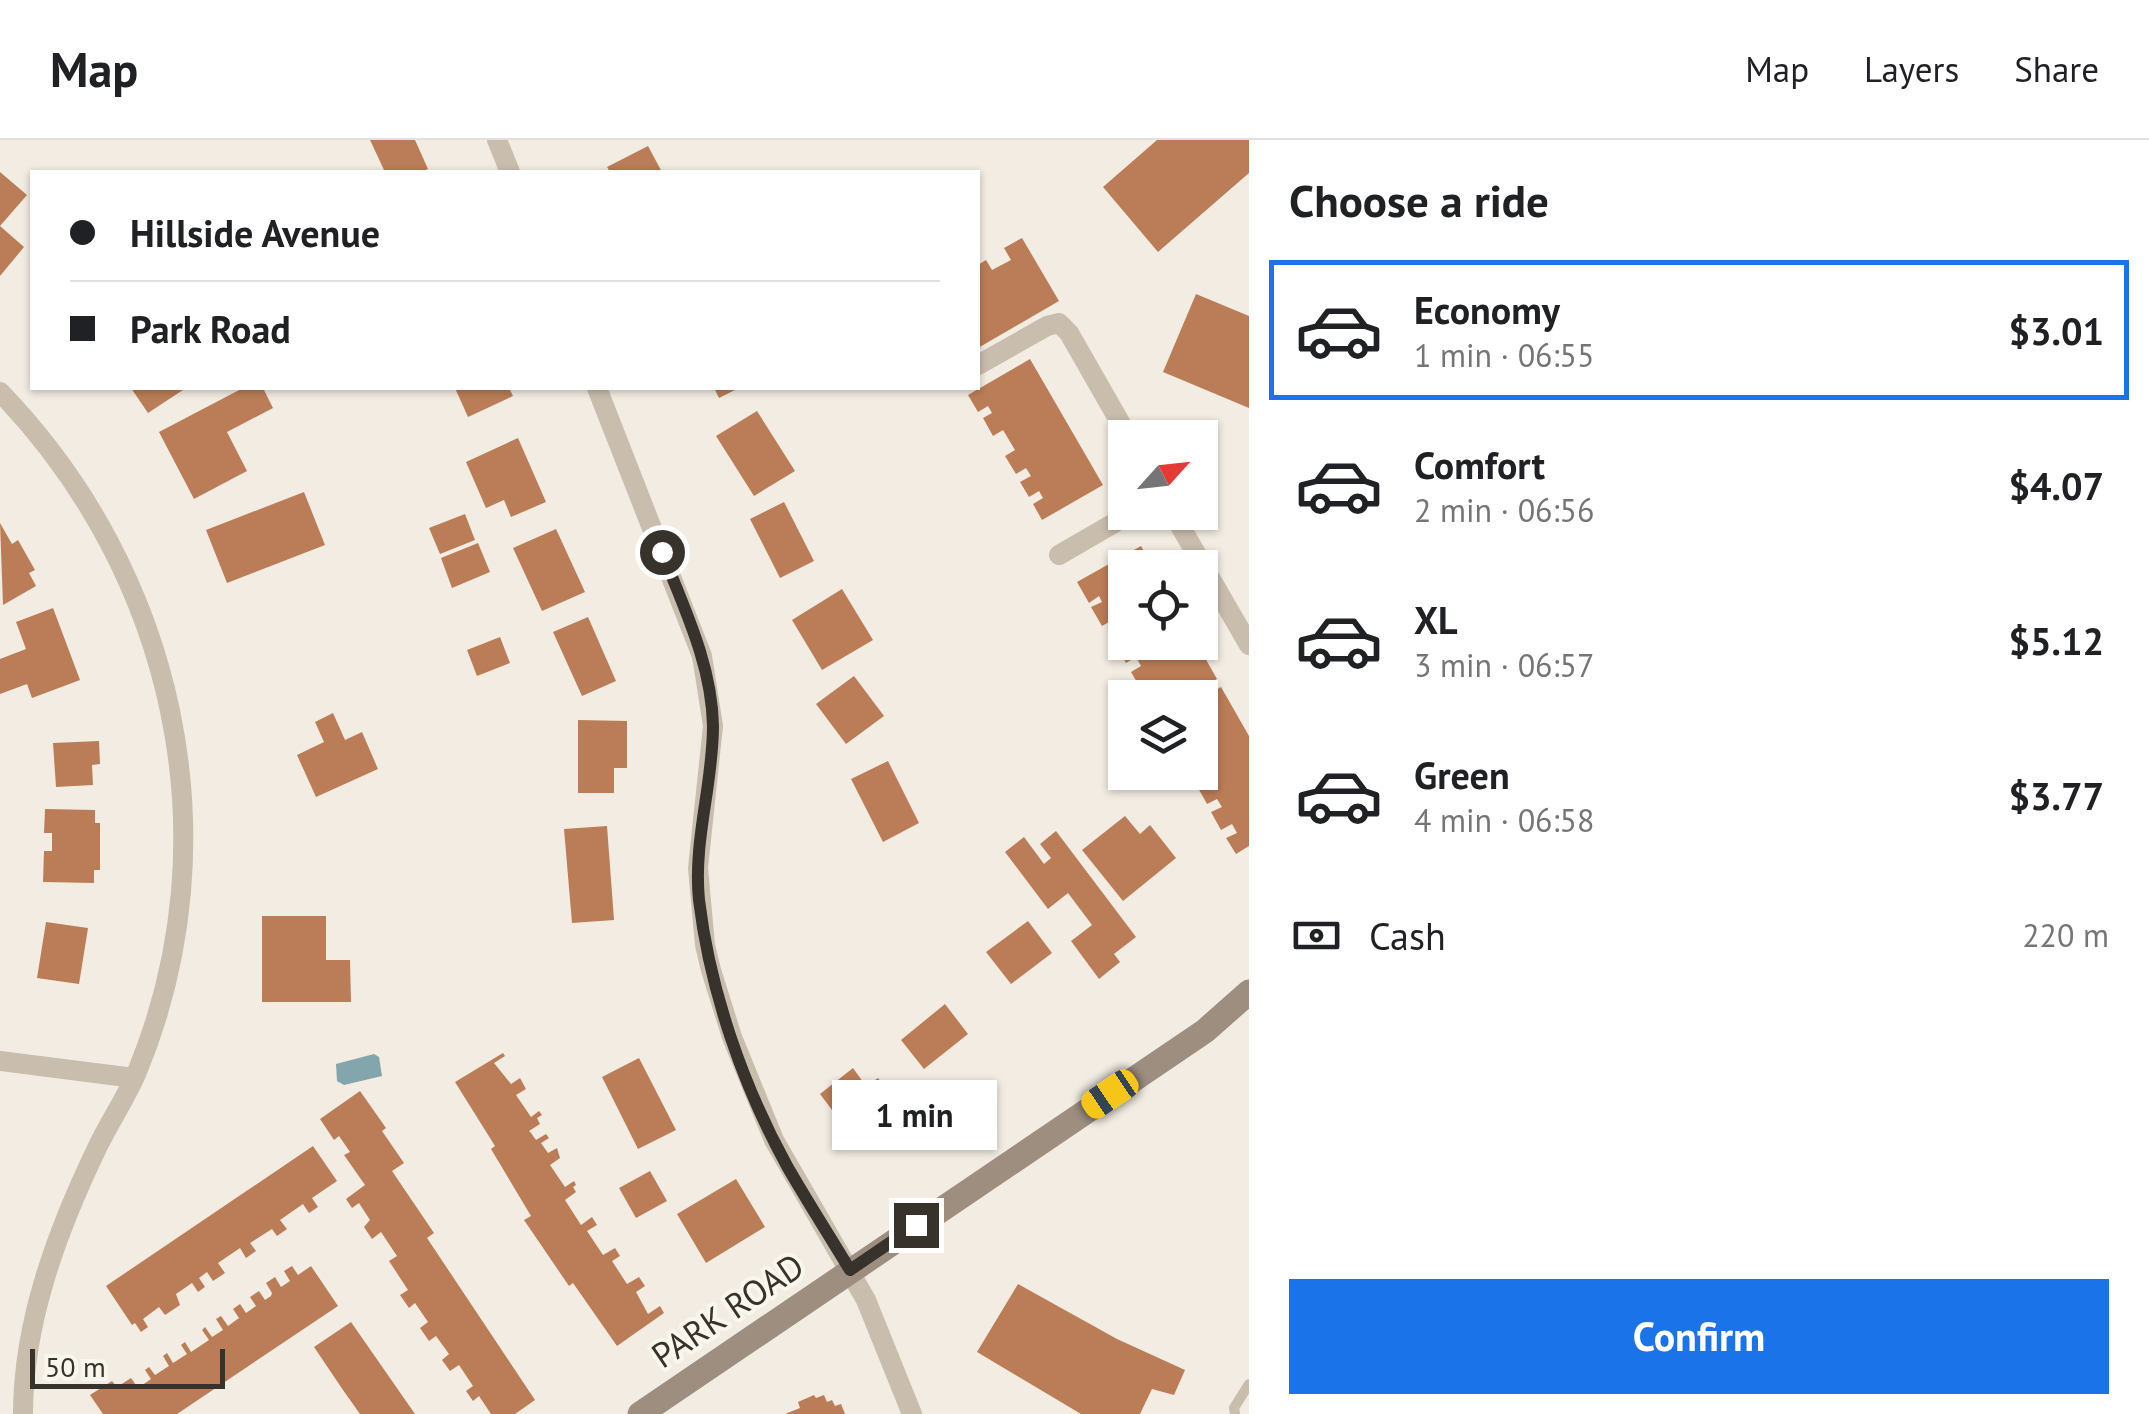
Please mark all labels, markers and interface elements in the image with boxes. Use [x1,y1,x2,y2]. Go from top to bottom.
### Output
text: Map [50,38,138,100]
text: Map [1745,46,1809,92]
text: Layers [1864,46,1959,92]
text: Share [2014,46,2099,92]
text: Choose a ride [1289,171,1549,229]
text: Hillside Avenue [130,208,380,257]
icon: car [1294,285,1384,375]
text: Economy [1414,285,1560,334]
text: Park Road [130,304,291,353]
text: $3.01 [2008,306,2104,355]
text: 1 min · 06:55 [1414,334,1594,376]
north arrow [1108,420,1218,530]
map controls [1108,420,1218,790]
icon: car [1294,440,1384,530]
text: Comfort [1414,440,1545,489]
text: $4.07 [2008,461,2104,510]
text: 2 min · 06:56 [1414,489,1594,531]
route start [640,530,685,575]
button: locate [1108,550,1218,660]
icon: car [1294,595,1384,685]
text: XL [1414,595,1458,644]
text: $5.12 [2008,616,2104,665]
text: 3 min · 06:57 [1414,644,1594,686]
button: layers [1108,680,1218,790]
icon: car [1294,750,1384,840]
text: Green [1414,750,1510,799]
text: $3.77 [2008,771,2104,820]
text: 4 min · 06:58 [1414,799,1594,841]
icon: cash [1289,908,1344,963]
text: Cash [1369,911,1446,960]
text: 220 m [2022,914,2109,956]
car [1077,1065,1143,1123]
callout: 1 min [834,1080,998,1150]
text: 1 min [875,1094,954,1136]
route end [894,1203,939,1248]
street label: PARK ROAD [642,1242,812,1378]
button: Confirm [1289,1279,2109,1394]
scale bar [30,1344,225,1388]
text: 50 m [45,1348,106,1385]

